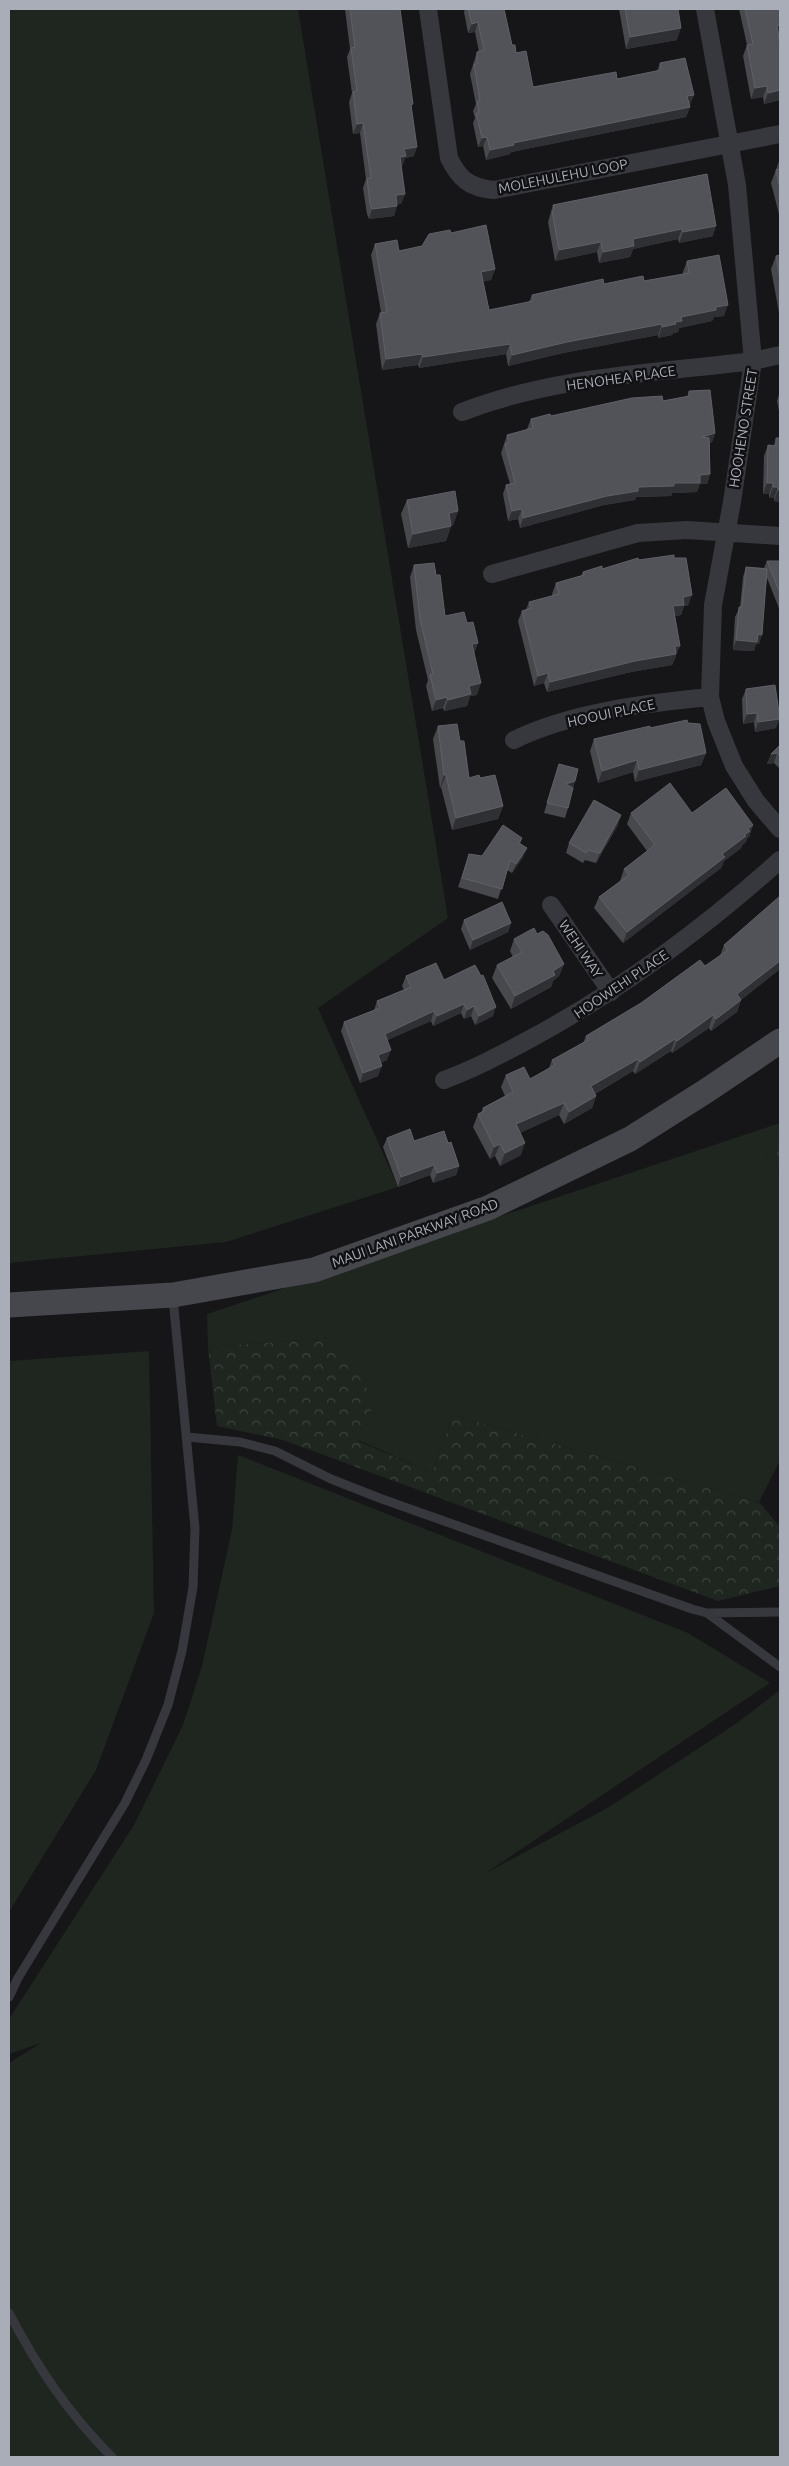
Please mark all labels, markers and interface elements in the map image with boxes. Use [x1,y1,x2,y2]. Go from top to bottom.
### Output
street label: MOLEHULEHU LOOP [497,156,629,196]
street label: HENOHEA PLACE [565,362,677,394]
street label: HOOHENO STREET [726,367,760,489]
street label: HOOUI PLACE [566,696,656,730]
street label: WEHI WAY [556,917,606,981]
street label: HOOWEHI PLACE [571,947,671,1021]
street label: MAUI LANI PARKWAY ROAD [330,1195,500,1271]

